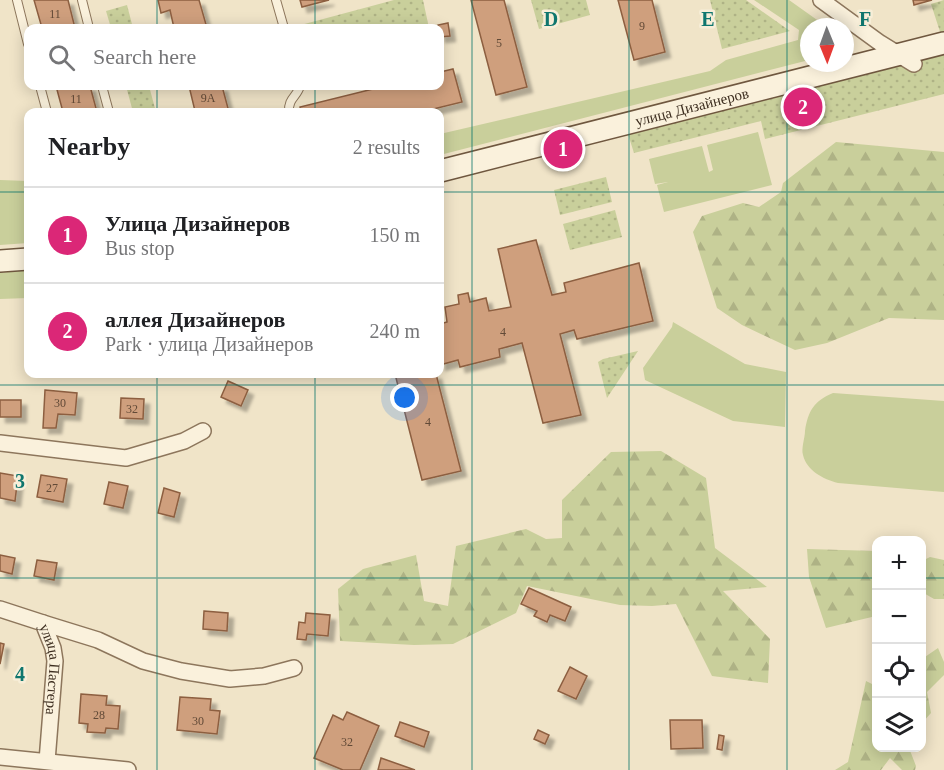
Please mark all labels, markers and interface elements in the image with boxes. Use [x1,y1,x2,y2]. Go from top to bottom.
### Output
house number: 11 [49,7,61,21]
text: D [544,8,558,30]
text: E [701,8,715,30]
text: F [859,8,871,30]
north arrow [800,18,854,72]
house number: 9 [639,19,645,33]
search box [24,24,444,90]
house number: 5 [496,36,502,50]
icon: search [45,41,78,74]
text: Search here [93,44,196,69]
pin: 2 [784,84,822,130]
street label: улица Дизайнеров [634,85,750,129]
house number: 9А [201,91,216,105]
house number: 11 [70,92,82,106]
pin: 1 [544,126,582,172]
text: Nearby [48,132,130,161]
text: 2 results [353,136,420,158]
text: Улица Дизайнеров [105,211,290,236]
text: 1 [63,224,73,246]
text: 150 m [369,224,420,246]
text: Bus stop [105,237,174,259]
text: аллея Дизайнеров [105,307,285,332]
text: 2 [63,320,73,342]
text: 240 m [369,320,420,342]
house number: 4 [500,325,506,339]
text: Park · улица Дизайнеров [105,333,314,355]
your location [390,383,419,412]
house number: 30 [54,396,66,410]
house number: 32 [126,402,138,416]
house number: 4 [425,415,431,429]
text: 3 [15,470,25,492]
house number: 27 [46,481,58,495]
map controls [872,536,926,752]
button: + [872,536,926,590]
button: − [872,590,926,644]
street label: улица Пастера [36,621,63,716]
button: locate [872,644,926,698]
text: 4 [15,663,25,685]
button: layers [872,698,926,752]
house number: 28 [93,708,105,722]
house number: 30 [192,714,204,728]
house number: 32 [341,735,353,749]

